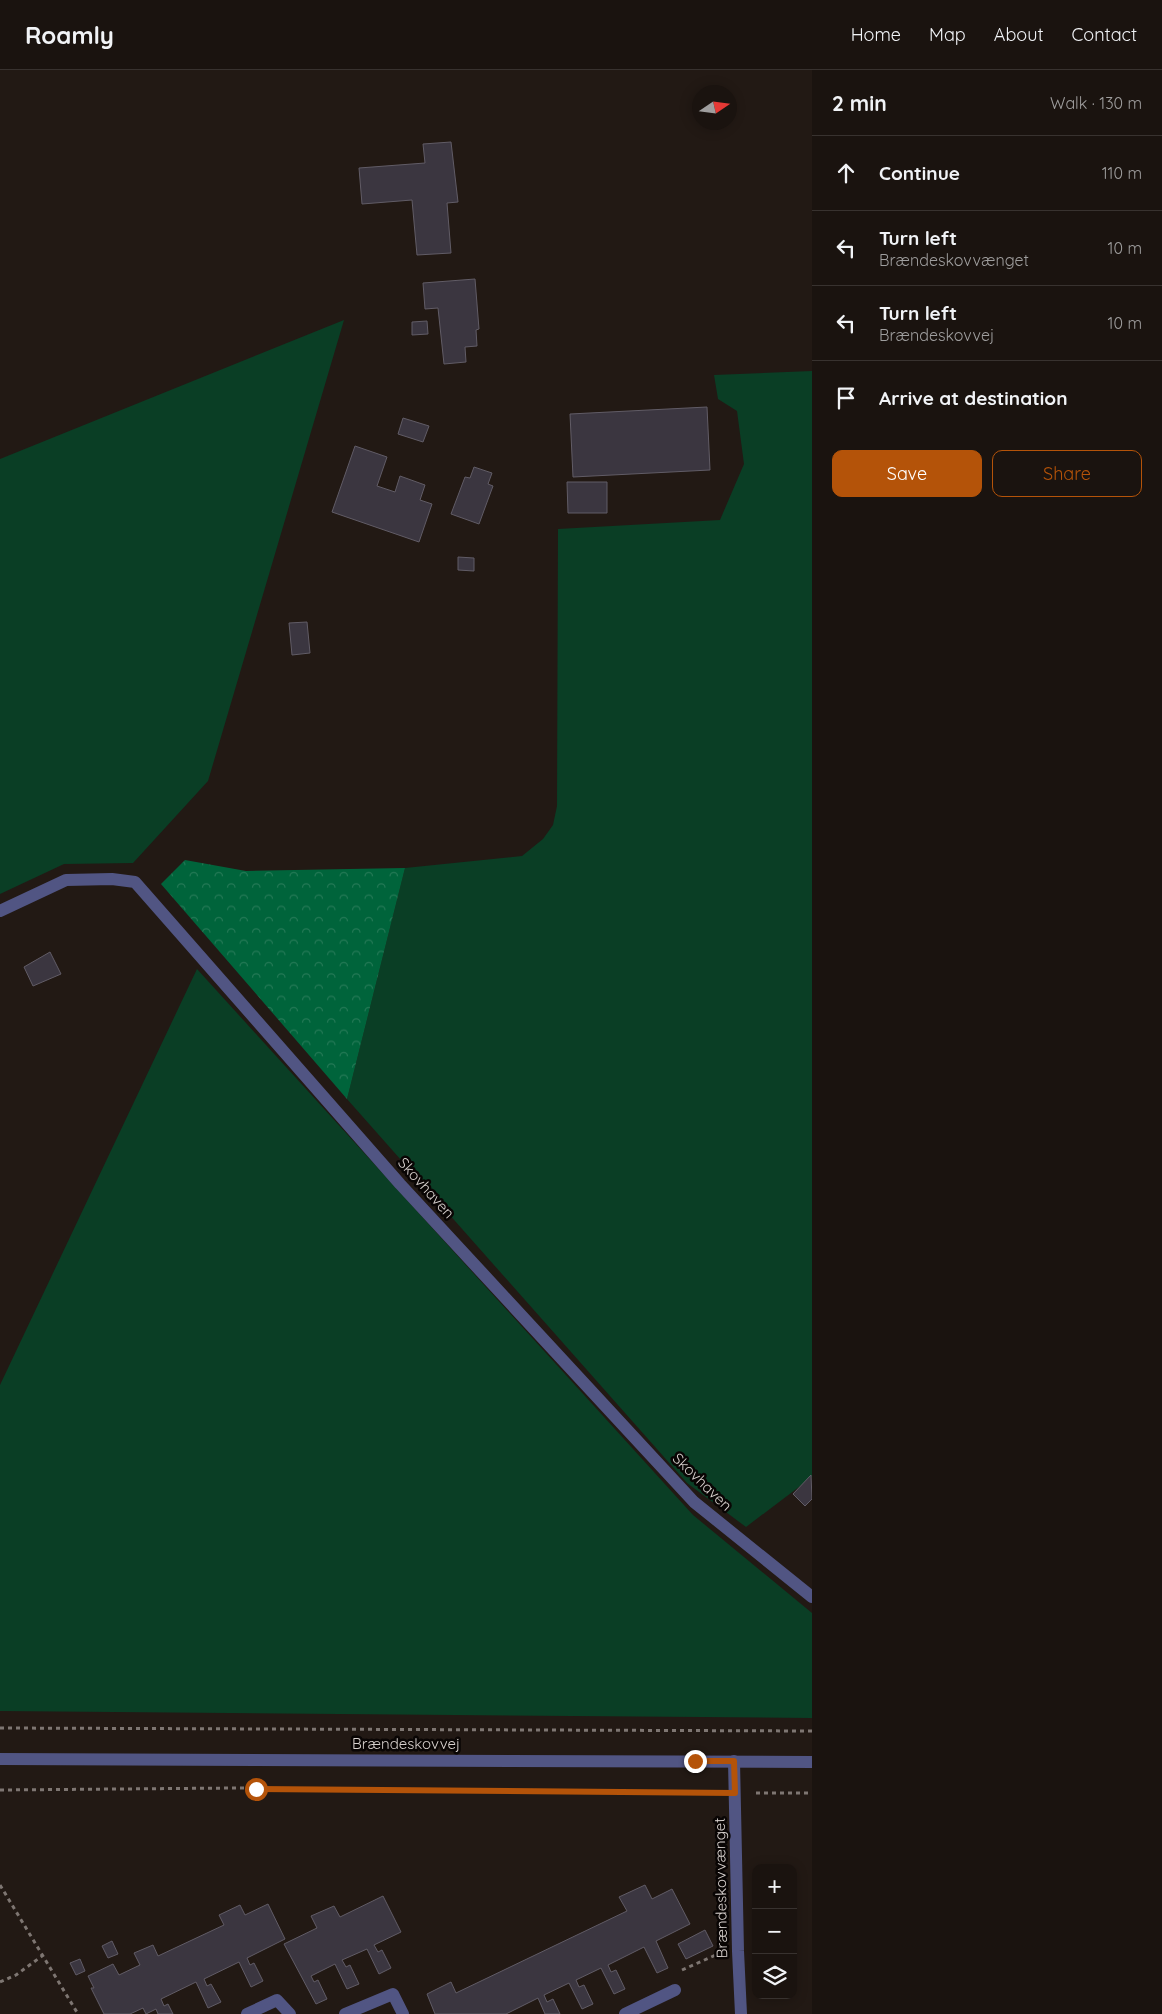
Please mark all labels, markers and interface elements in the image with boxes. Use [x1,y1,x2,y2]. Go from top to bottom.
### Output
text: Roamly [25,20,114,50]
text: Home [851,23,901,46]
text: Map [929,23,966,46]
text: About [994,23,1044,46]
text: Contact [1072,23,1137,46]
north arrow [692,85,737,130]
text: 2 min [832,90,887,116]
text: Walk · 130 m [1050,93,1142,113]
icon: ahead [832,159,860,187]
text: Continue [879,161,960,185]
text: 110 m [1102,163,1142,183]
text: Turn left [879,226,957,250]
icon: left [832,234,860,262]
text: 10 m [1108,238,1142,258]
text: Brændeskovvænget [879,250,1029,270]
text: Turn left [879,301,957,325]
icon: left [832,309,860,337]
text: 10 m [1108,313,1142,333]
text: Brændeskovvej [879,325,994,345]
icon: arrive [832,384,860,412]
text: Arrive at destination [879,386,1068,410]
button: Save [832,450,982,497]
button: Share [992,450,1142,497]
street label: Skovhaven [394,1153,459,1222]
street label: Skovhaven [669,1449,736,1515]
street label: Brændeskovvej [352,1734,460,1753]
route end [684,1750,707,1773]
route start [245,1778,268,1801]
street label: Brændeskovvænget [710,1818,731,1958]
map controls [752,1864,797,1999]
button: + [752,1864,797,1909]
button: − [752,1909,797,1954]
button: layers [752,1954,797,1999]

